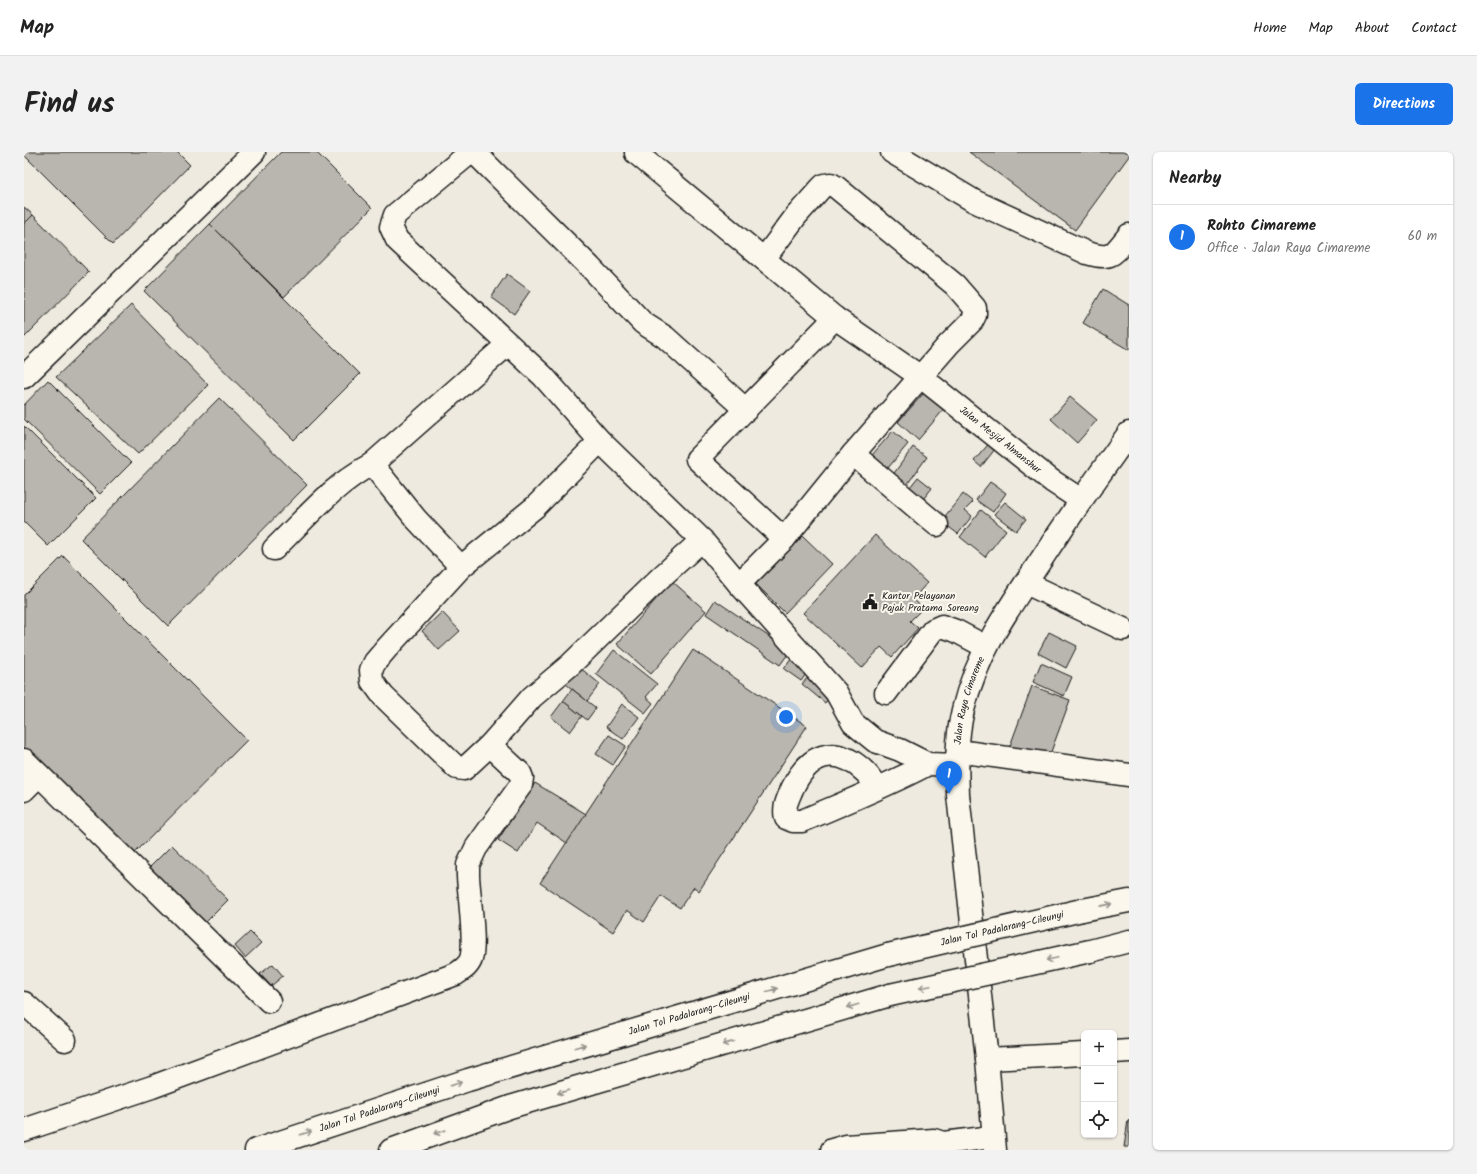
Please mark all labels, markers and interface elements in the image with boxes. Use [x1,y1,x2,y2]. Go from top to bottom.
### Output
text: Map [20,13,54,43]
text: Home [1253,17,1287,39]
text: Map [1309,17,1333,39]
text: About [1355,17,1389,39]
text: Contact [1411,17,1457,39]
text: Find us [24,82,115,127]
button: Directions [1355,83,1453,125]
text: Nearby [1169,165,1221,192]
text: Rohto Cimareme [1207,214,1316,238]
text: 1 [1180,226,1184,247]
text: 60 m [1408,226,1437,247]
text: Office · Jalan Raya Cimareme [1207,238,1370,259]
street label: Jalan Mesjid Almanshur [956,402,1045,478]
place label: Kantor Pelayanan Pajak Pratama Soreang [882,588,979,616]
public building icon: Kantor Pelayanan Pajak Pratama Soreang [861,593,879,611]
street label: Jalan Raya Cimareme [950,653,989,745]
your location [776,707,796,727]
pin: 1 [936,761,962,794]
one-way arrow [1099,901,1112,909]
street label: Jalan Tol Padalarang–Cileunyi [939,906,1066,951]
one-way arrow [1046,956,1059,964]
one-way arrow [919,984,932,992]
one-way arrow [766,986,779,993]
street label: Jalan Tol Padalarang–Cileunyi [626,988,752,1040]
one-way arrow [847,1003,860,1010]
map controls [1081,1030,1117,1138]
button: + [1081,1030,1117,1066]
one-way arrow [722,1040,735,1047]
one-way arrow [574,1042,587,1049]
button: − [1081,1066,1117,1102]
one-way arrow [449,1080,462,1087]
street label: Jalan Tol Padalarang–Cileunyi [317,1082,442,1137]
one-way arrow [557,1089,570,1096]
button: locate [1081,1102,1117,1138]
one-way arrow [299,1128,311,1136]
one-way arrow [434,1129,446,1137]

